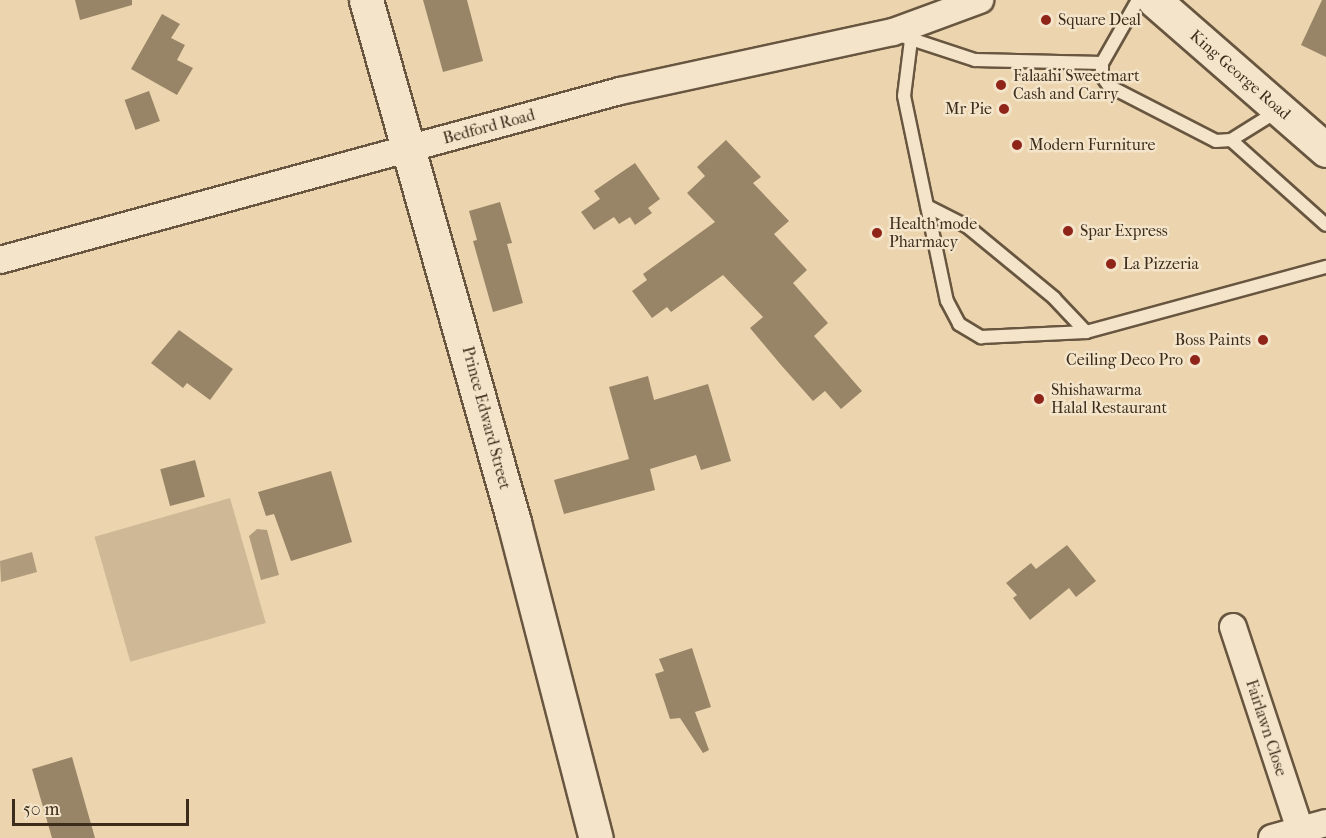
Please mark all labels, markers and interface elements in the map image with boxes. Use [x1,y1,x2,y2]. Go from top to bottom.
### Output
place label: Square Deal [1058,10,1141,30]
marker: Square Deal [1039,13,1053,27]
street label: King George Road [1186,26,1294,124]
place label: Falaahi Sweetmart Cash and Carry [1013,66,1140,104]
marker: Falaahi Sweetmart Cash and Carry [994,78,1008,92]
place label: Mr Pie [945,99,992,119]
marker: Mr Pie [997,102,1011,116]
street label: Bedford Road [441,106,537,148]
place label: Modern Furniture [1029,135,1155,155]
marker: Modern Furniture [1010,138,1024,152]
place label: Health mode Pharmacy [889,214,977,252]
place label: Spar Express [1080,221,1168,241]
marker: Spar Express [1061,224,1075,238]
marker: Health mode Pharmacy [870,226,884,240]
place label: La Pizzeria [1123,254,1199,274]
marker: La Pizzeria [1104,257,1118,271]
place label: Boss Paints [1175,330,1251,350]
marker: Boss Paints [1256,333,1270,347]
street label: Prince Edward Street [458,344,514,492]
place label: Ceiling Deco Pro [1066,350,1183,370]
marker: Ceiling Deco Pro [1188,353,1202,367]
place label: Shishawarma Halal Restaurant [1051,380,1167,418]
marker: Shishawarma Halal Restaurant [1032,392,1046,406]
street label: Fairlawn Close [1241,677,1291,779]
scale bar [15,787,192,825]
text: 50 m [23,799,59,820]

